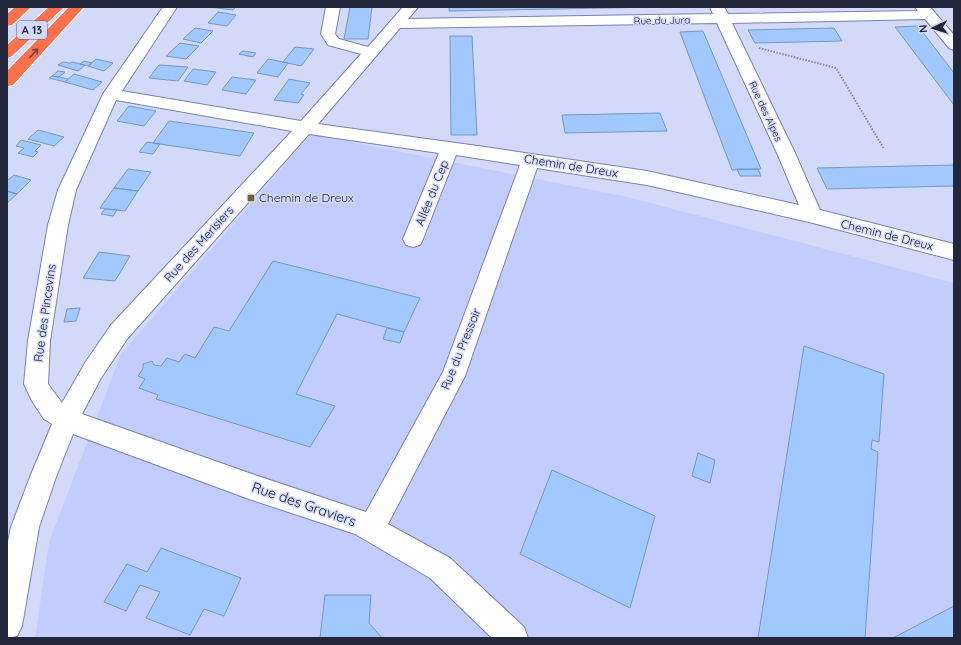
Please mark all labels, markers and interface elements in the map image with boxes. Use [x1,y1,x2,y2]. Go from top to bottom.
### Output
north arrow [913,8,953,48]
street label: Rue du Jura [634,14,690,27]
road number: A 13 [17,21,47,39]
text: N [916,24,930,33]
one-way arrow [29,48,38,58]
street label: Rue des Alpes [746,79,785,144]
street label: Chemin de Dreux [523,151,619,180]
street label: Allée du Cep [412,158,452,228]
place label: Chemin de Dreux [259,190,354,205]
marker: Chemin de Dreux [246,193,256,203]
street label: Rue des Merisiers [161,202,237,285]
street label: Chemin de Dreux [839,216,935,253]
street label: Rue des Pincevins [30,263,59,363]
street label: Rue du Pressoir [437,306,484,392]
street label: Rue des Graviers [249,478,359,530]

